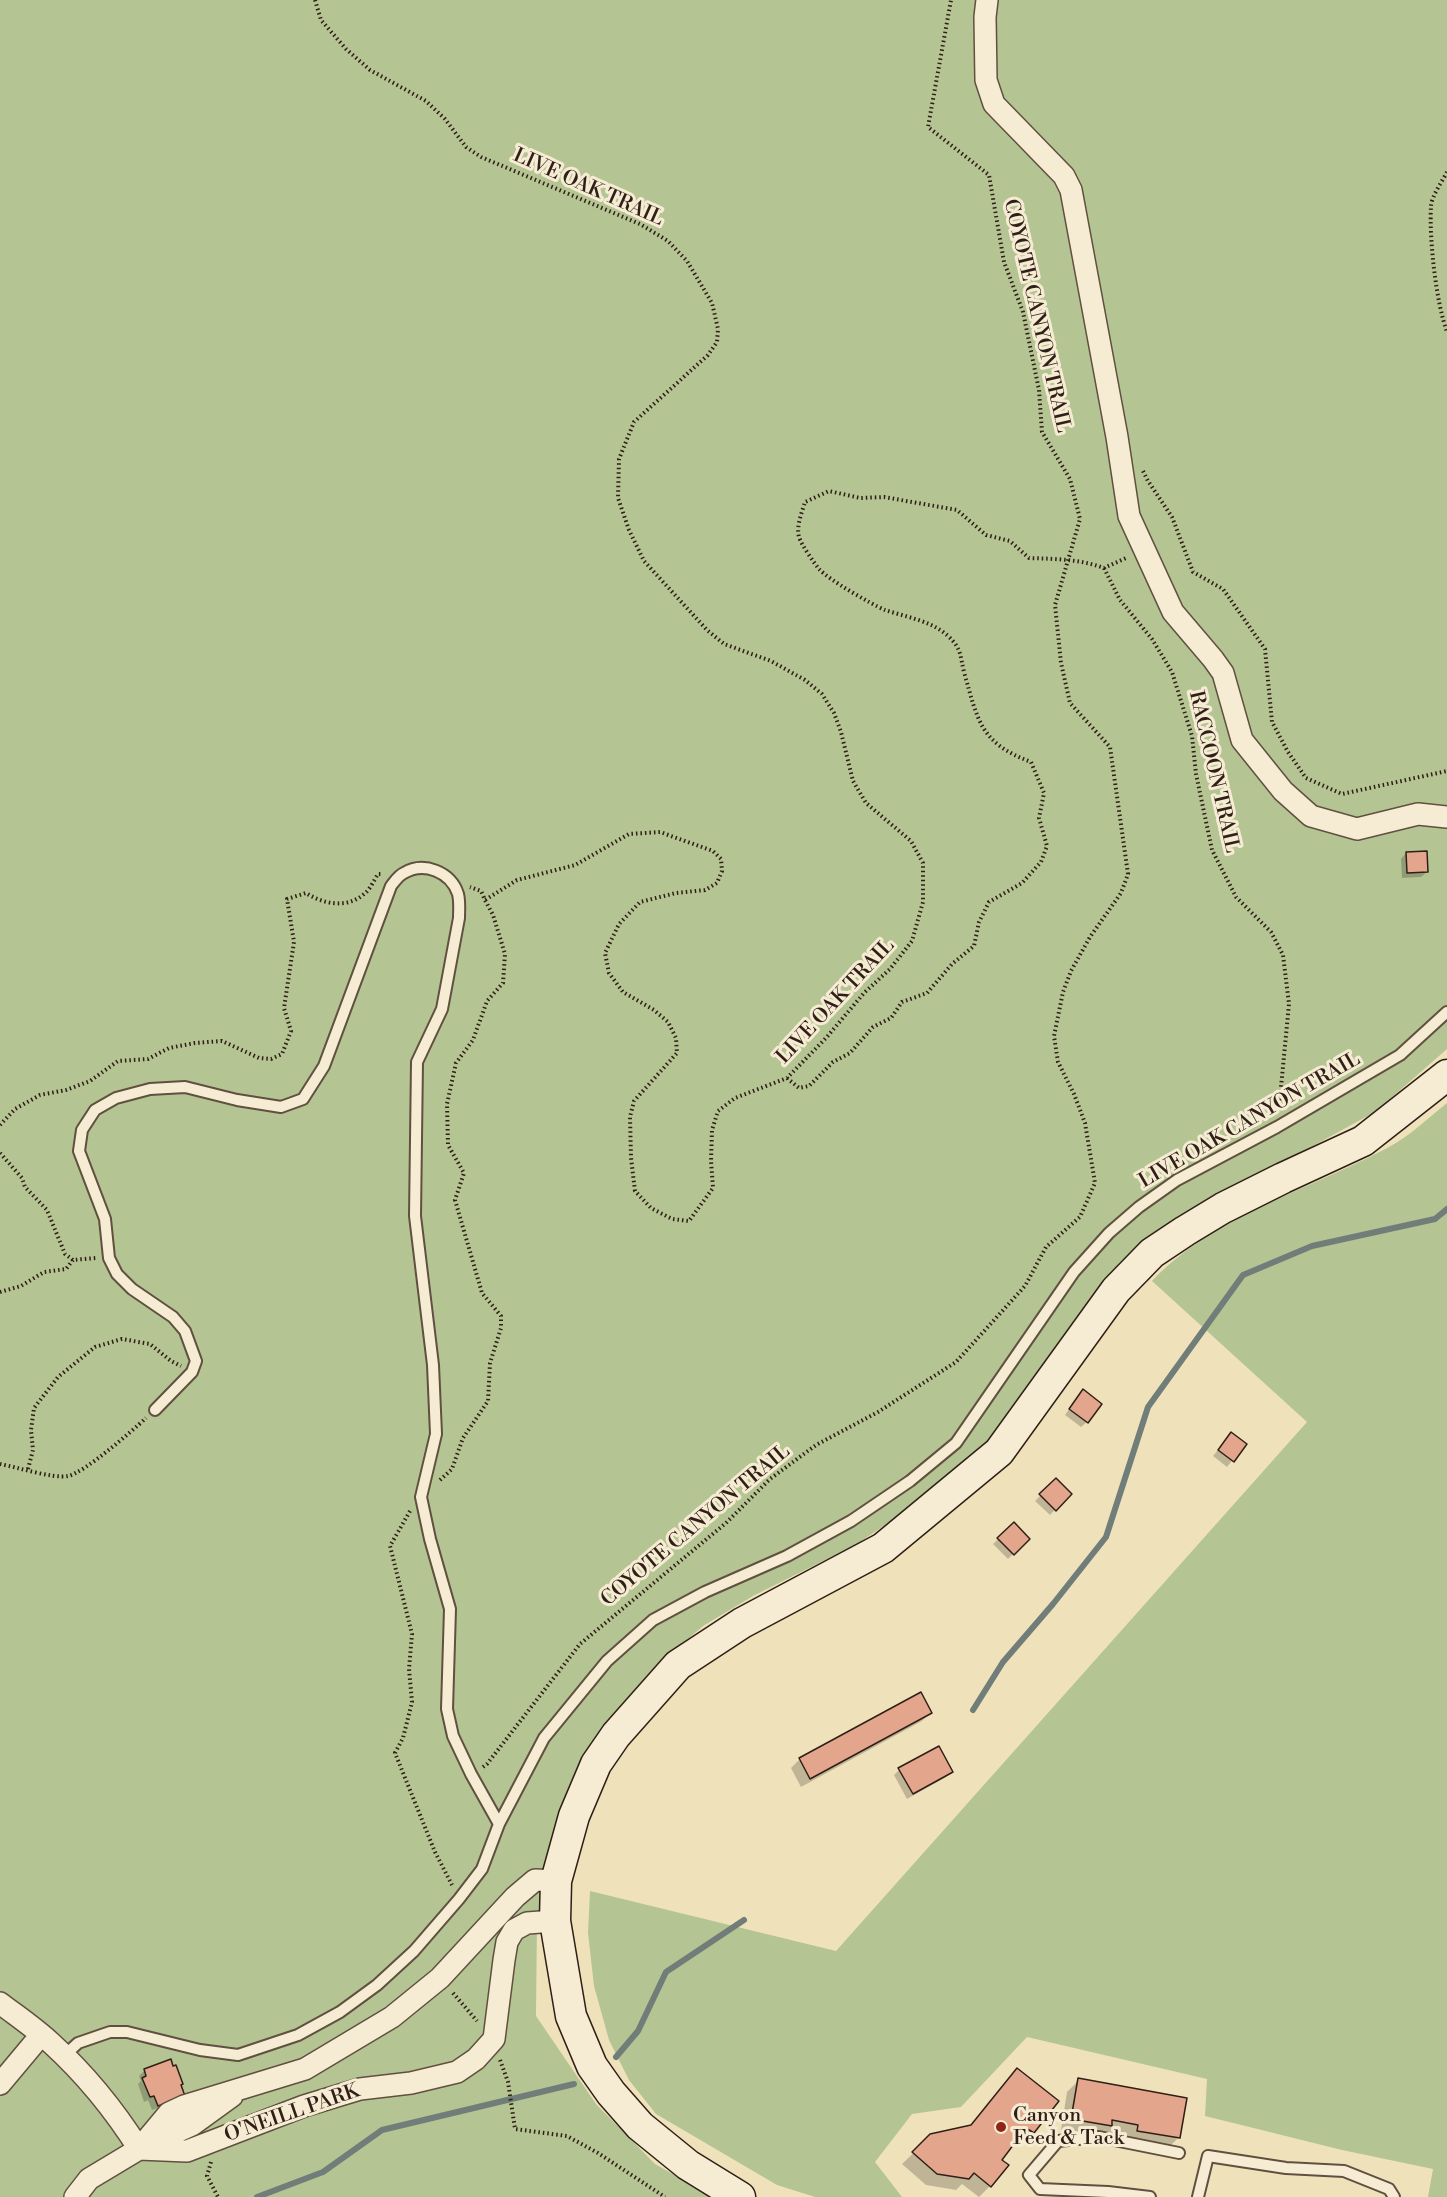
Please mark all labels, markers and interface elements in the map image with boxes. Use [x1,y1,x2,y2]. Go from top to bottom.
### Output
street label: LIVE OAK TRAIL [509,144,667,232]
street label: COYOTE CANYON TRAIL [997,197,1075,435]
street label: RACCOON TRAIL [1183,689,1243,855]
street label: LIVE OAK TRAIL [772,935,900,1069]
street label: LIVE OAK CANYON TRAIL [1135,1048,1365,1194]
street label: COYOTE CANYON TRAIL [597,1440,795,1612]
street label: O'NEILL PARK [221,2080,363,2148]
place label: Canyon Feed & Tack [1013,2104,1124,2151]
marker: Canyon Feed & Tack [994,2120,1008,2134]

